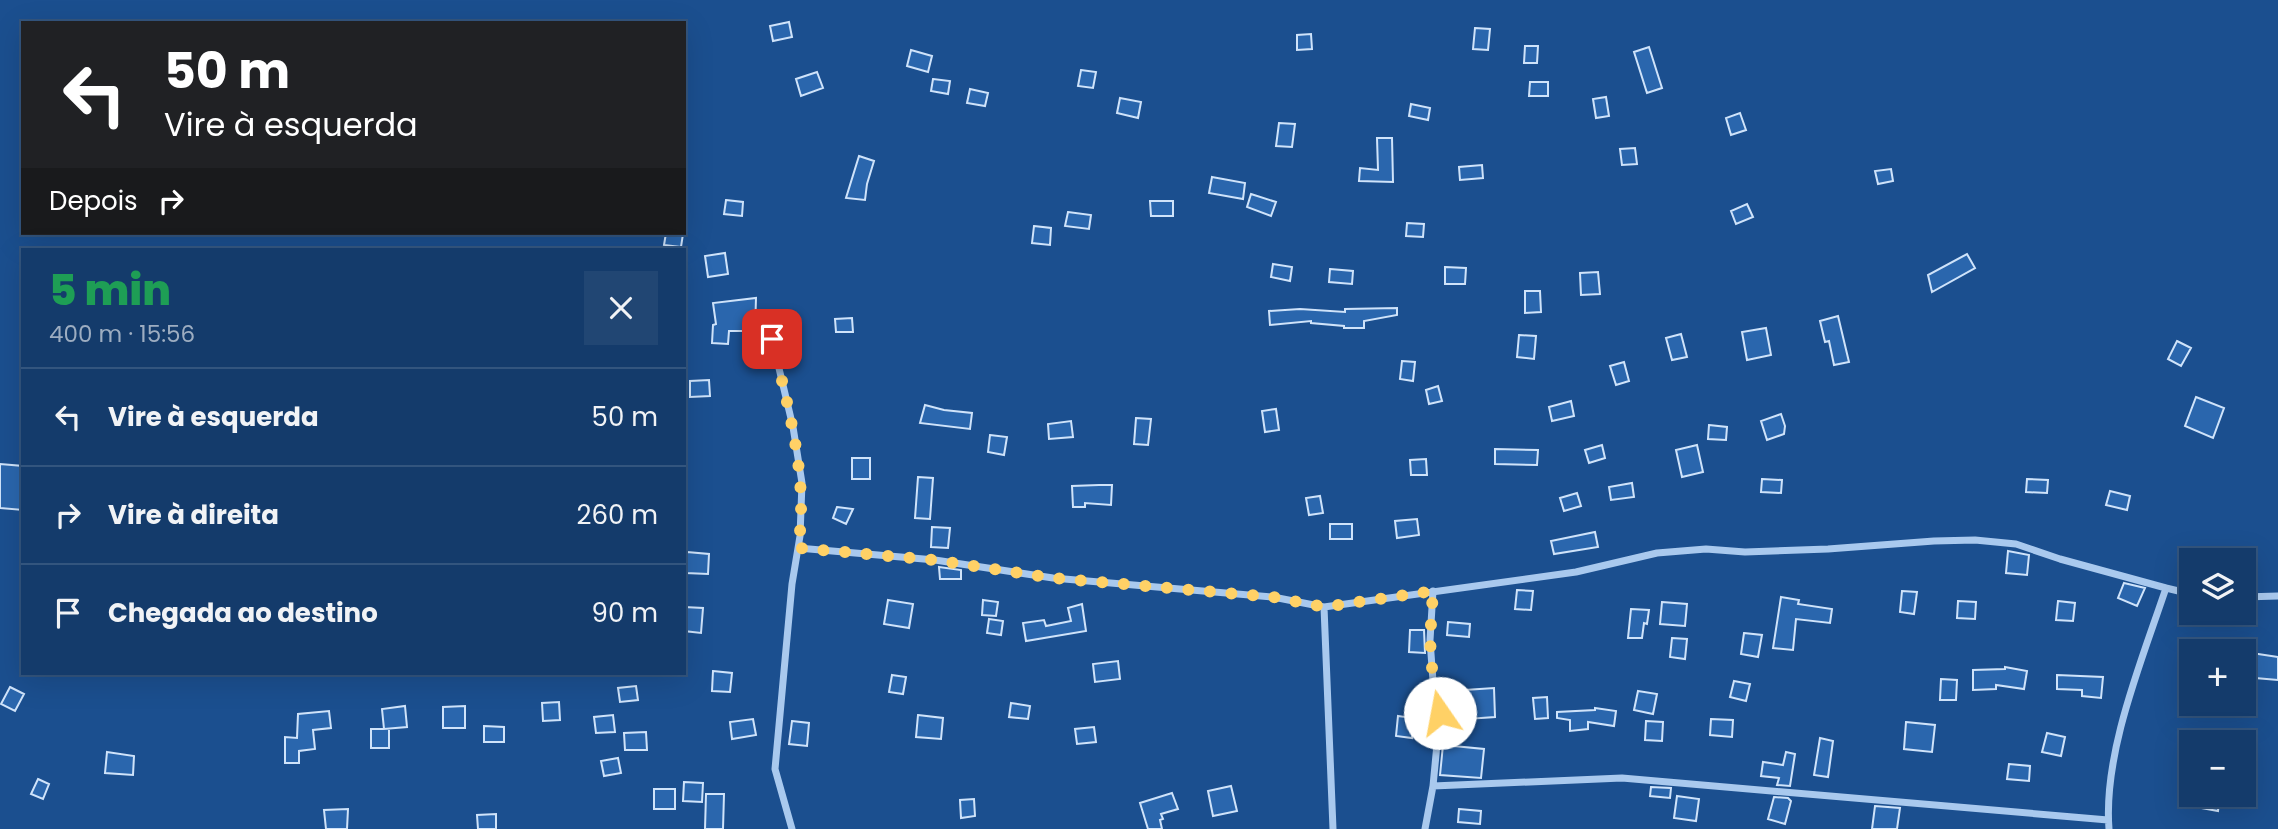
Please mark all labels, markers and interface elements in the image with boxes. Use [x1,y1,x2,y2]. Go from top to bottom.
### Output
text: 50 m [164,37,290,105]
icon: left [49,49,140,140]
text: Vire à esquerda [164,102,418,147]
icon: right [152,182,190,220]
text: Depois [49,183,138,219]
text: 5 min [49,261,171,320]
button: close [584,271,658,345]
pin [742,309,802,369]
text: 400 m · 15:56 [49,318,195,350]
icon: arrive [753,320,791,358]
icon: left [49,398,87,436]
text: Vire à esquerda [108,399,319,435]
text: 50 m [592,399,658,435]
icon: right [49,496,87,534]
text: Vire à direita [108,497,279,533]
text: 260 m [576,497,658,533]
map controls [2179,548,2256,807]
button: layers [2179,548,2256,625]
icon: arrive [49,594,87,632]
text: Chegada ao destino [108,595,378,631]
text: 90 m [592,595,658,631]
button: + [2179,639,2256,716]
position arrow [1403,676,1477,750]
button: − [2179,730,2256,807]

